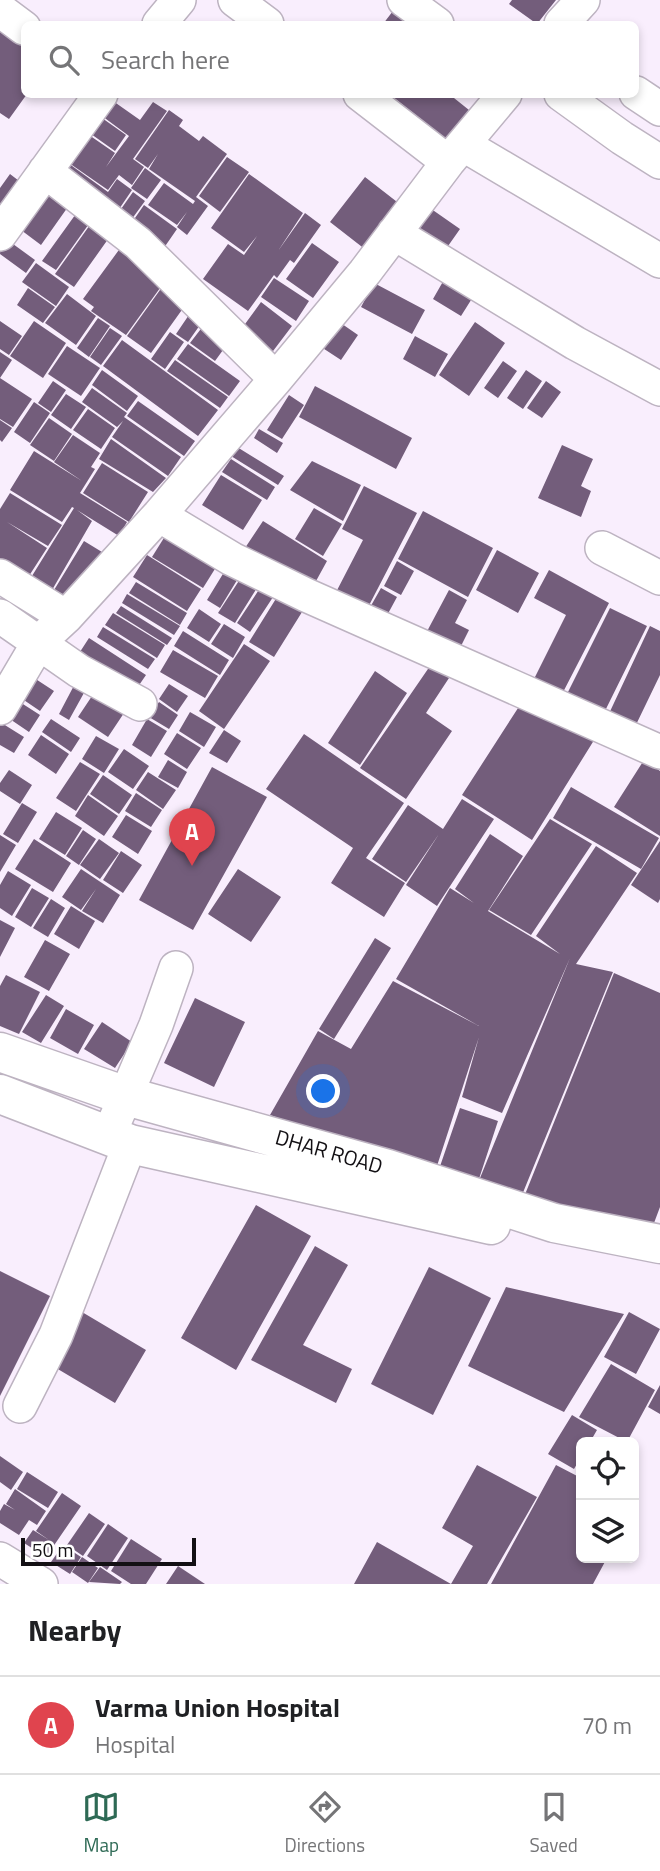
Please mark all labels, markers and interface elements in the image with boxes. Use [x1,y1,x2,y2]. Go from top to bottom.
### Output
search box [21,21,639,98]
text: Search here [101,40,230,79]
icon: search [45,41,83,79]
pin: A [169,808,215,866]
your location [306,1074,340,1108]
street label: DHAR ROAD [272,1120,387,1182]
map controls [576,1437,639,1563]
button: locate [576,1437,639,1500]
button: layers [576,1500,639,1563]
scale bar [21,1535,196,1567]
text: 50 m [32,1535,73,1564]
text: Nearby [28,1607,121,1653]
text: Varma Union Hospital [95,1688,340,1727]
text: A [44,1708,58,1743]
text: 70 m [582,1708,632,1743]
text: Hospital [95,1727,175,1762]
tab: Map [82,1788,120,1859]
tab: Directions [285,1788,365,1859]
tab: Saved [529,1788,578,1859]

